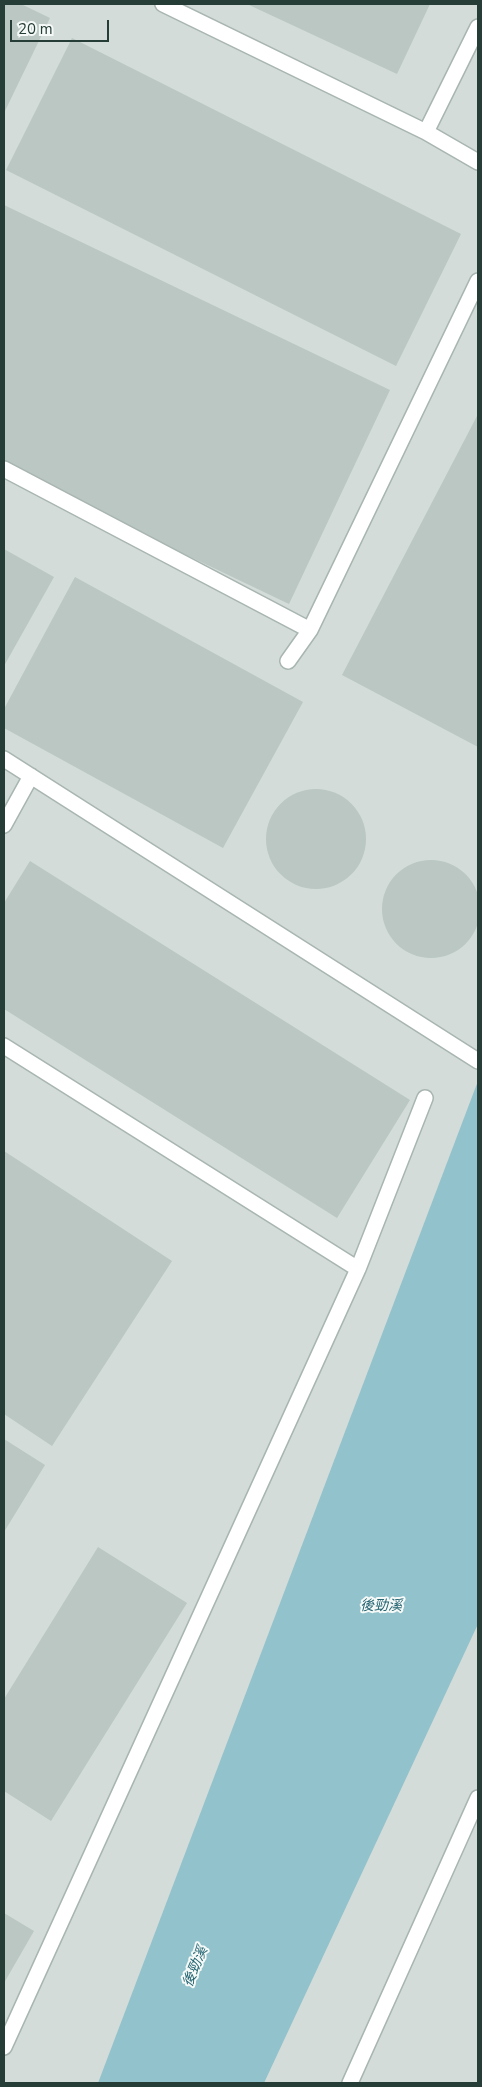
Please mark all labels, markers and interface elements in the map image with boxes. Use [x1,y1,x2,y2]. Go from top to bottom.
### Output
scale bar [12,10,111,42]
text: 20 m [18,19,53,39]
water label: 後勁溪 [360,1599,402,1615]
water label: 後勁溪 [180,1944,212,1990]

